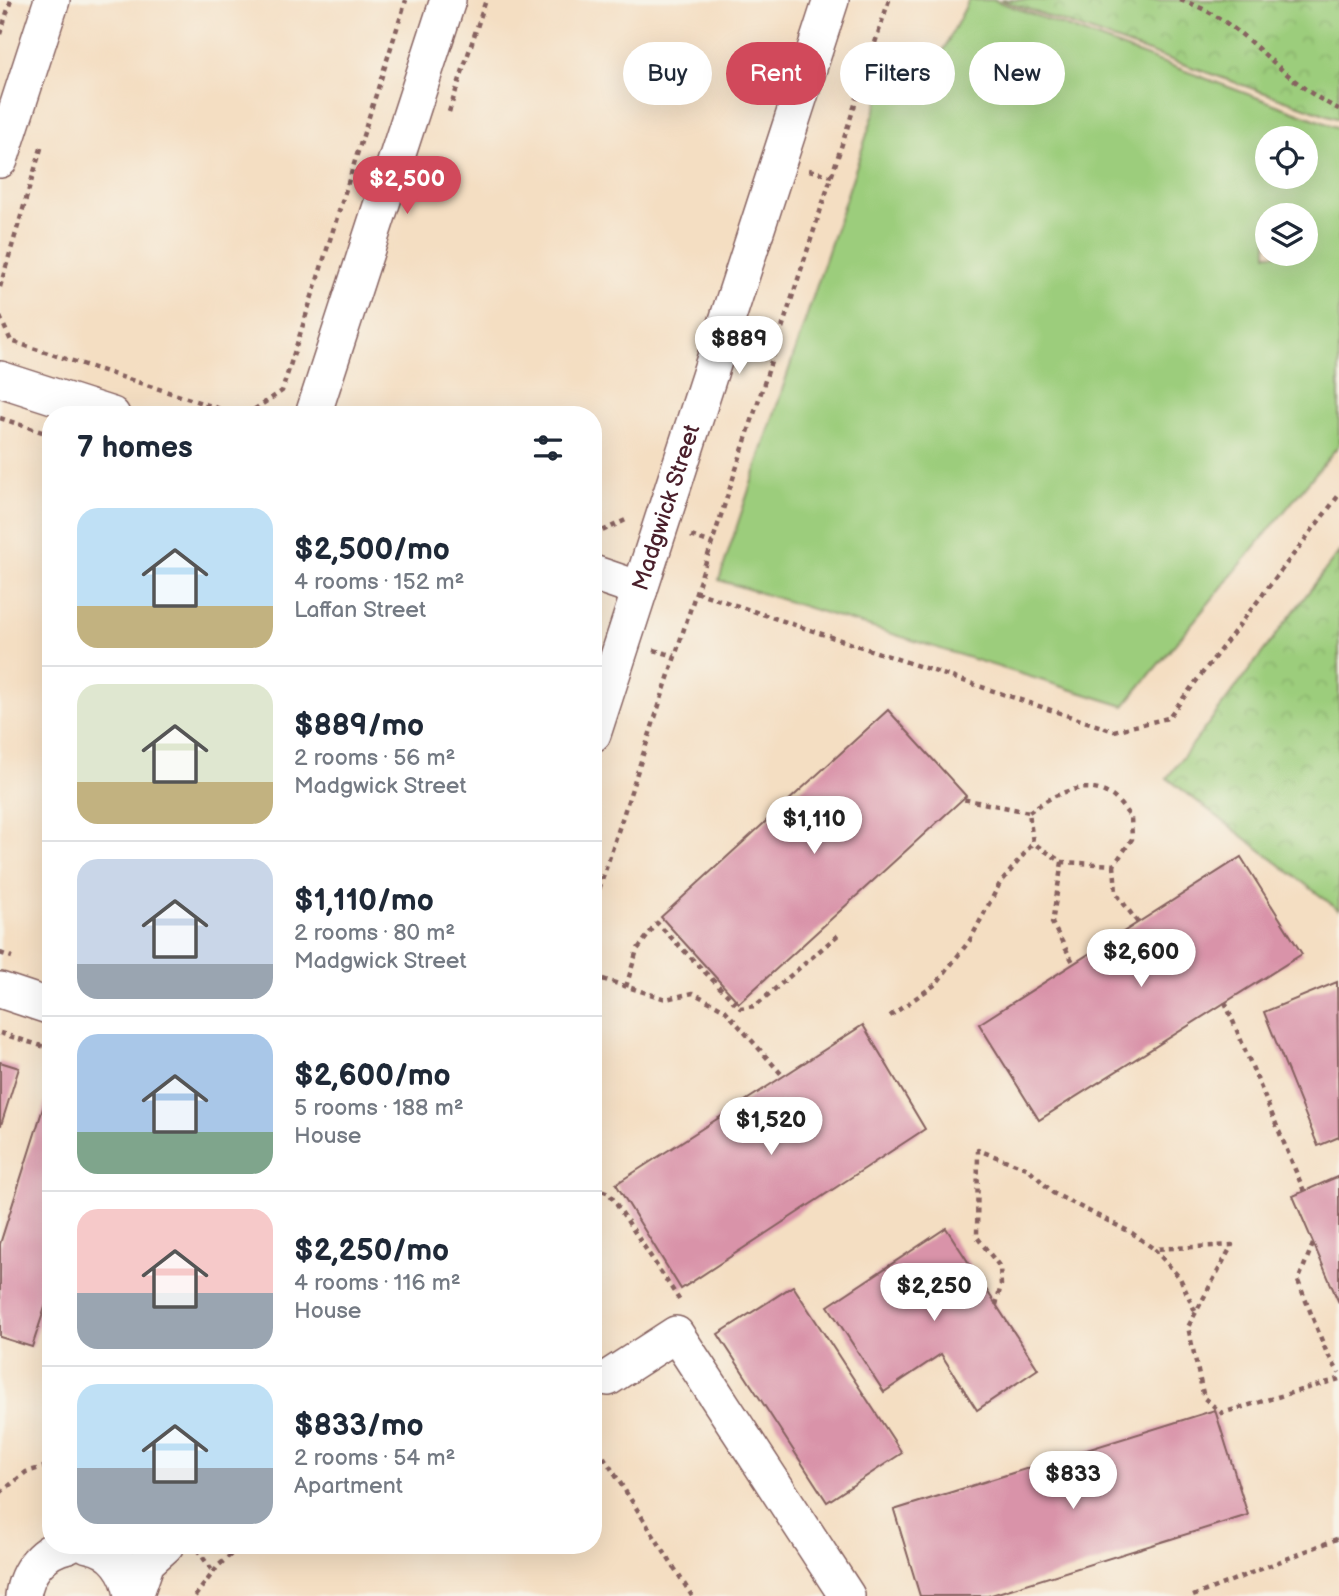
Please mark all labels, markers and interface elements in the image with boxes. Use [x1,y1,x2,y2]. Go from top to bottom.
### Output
chip: Buy [623,42,712,105]
chip: Rent [726,42,826,105]
chip: Filters [840,42,955,105]
chip: New [969,42,1065,105]
map controls [1255,126,1318,266]
button: locate [1255,126,1318,189]
pin: $2,500 [350,156,464,216]
text: $2,500 [369,165,445,193]
button: layers [1255,203,1318,266]
pin: $889 [698,316,780,376]
text: $889 [711,325,767,353]
street label: Madgwick Street [626,421,706,594]
icon: filters [529,429,567,467]
text: 7 homes [77,430,193,466]
text: $2,500/mo [294,532,450,568]
icon: home [133,536,217,620]
text: 4 rooms · 152 m² [294,568,464,596]
text: Laffan Street [294,596,426,624]
text: $889/mo [294,708,424,744]
icon: home [133,712,217,796]
text: 2 rooms · 56 m² [294,744,456,772]
text: Madgwick Street [294,772,467,800]
pin: $1,110 [757,796,871,856]
text: $1,110 [782,805,846,833]
text: $1,110/mo [294,883,434,919]
icon: home [133,887,217,971]
text: 2 rooms · 80 m² [294,919,455,947]
pin: $2,600 [1084,930,1198,989]
text: $2,600 [1103,938,1179,966]
text: Madgwick Street [294,947,467,975]
text: $2,600/mo [294,1058,451,1094]
icon: home [133,1062,217,1146]
text: 5 rooms · 188 m² [294,1094,464,1122]
pin: $1,520 [714,1098,828,1157]
text: $1,520 [736,1106,806,1134]
text: House [294,1122,361,1150]
text: $2,250/mo [294,1233,449,1269]
icon: home [133,1237,217,1321]
pin: $2,250 [877,1264,991,1323]
text: 4 rooms · 116 m² [294,1269,461,1297]
text: $2,250 [896,1272,972,1300]
text: House [294,1297,361,1325]
text: $833/mo [294,1408,424,1444]
icon: home [133,1412,217,1496]
text: 2 rooms · 54 m² [294,1444,456,1472]
pin: $833 [1032,1452,1114,1511]
text: $833 [1045,1460,1101,1488]
text: Apartment [294,1472,403,1500]

